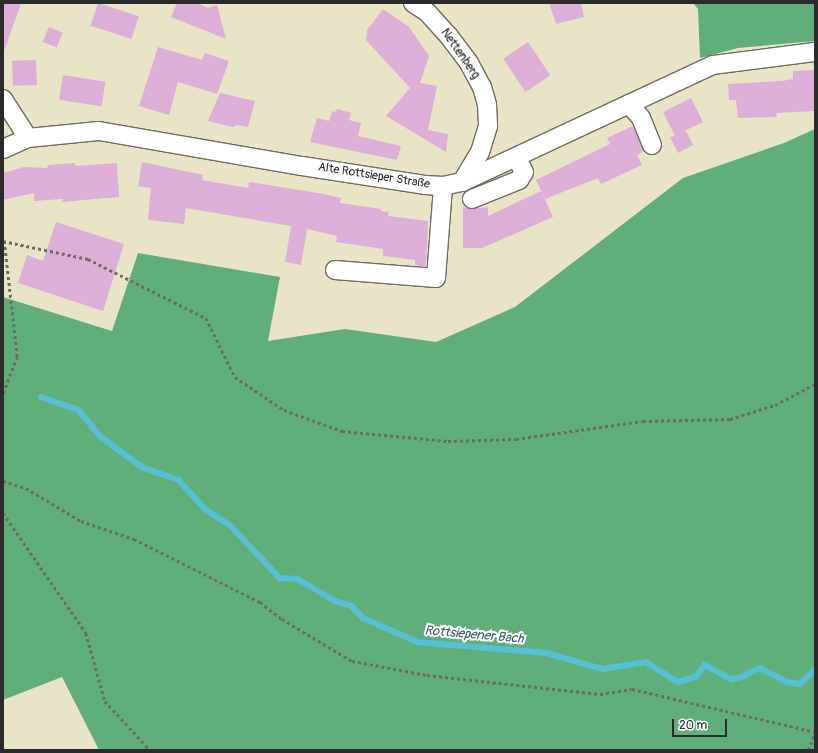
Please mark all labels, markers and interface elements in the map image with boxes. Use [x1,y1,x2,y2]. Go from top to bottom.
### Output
street label: Nettenberg [437,26,483,82]
street label: Alte Rottsieper Straße [317,160,431,192]
water label: Rottsiepener Bach [424,623,524,647]
scale bar [674,711,729,737]
text: 20 m [679,718,707,733]

